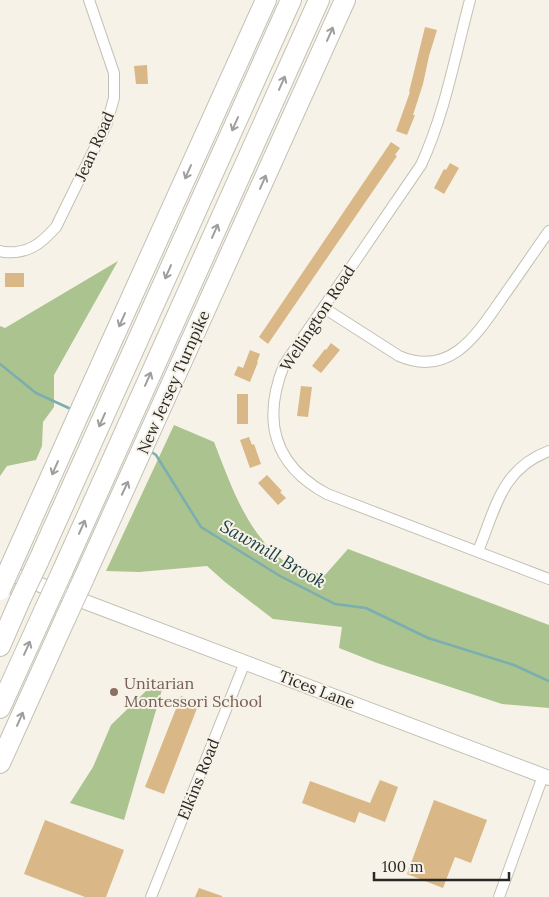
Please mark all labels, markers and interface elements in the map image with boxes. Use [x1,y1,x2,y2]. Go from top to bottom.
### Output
one-way arrow [325,27,335,42]
one-way arrow [278,76,287,91]
street label: Jean Road [69,108,118,185]
one-way arrow [230,116,240,131]
one-way arrow [183,164,193,179]
one-way arrow [259,175,269,190]
one-way arrow [211,224,221,239]
street label: Wellington Road [275,261,359,375]
one-way arrow [163,264,173,279]
street label: New Jersey Turnpike [132,307,214,457]
one-way arrow [116,312,126,327]
one-way arrow [144,372,154,387]
one-way arrow [96,412,106,427]
one-way arrow [50,460,60,475]
one-way arrow [121,481,131,496]
water label: Sawmill Brook [216,514,330,593]
one-way arrow [77,520,87,535]
one-way arrow [23,641,33,656]
street label: Tices Lane [276,665,358,713]
place label: Unitarian Montessori School [124,673,262,711]
marker: Unitarian Montessori School [108,686,120,698]
one-way arrow [16,712,25,727]
street label: Elkins Road [173,735,224,823]
scale bar [374,850,509,882]
text: 100 m [382,857,423,876]

